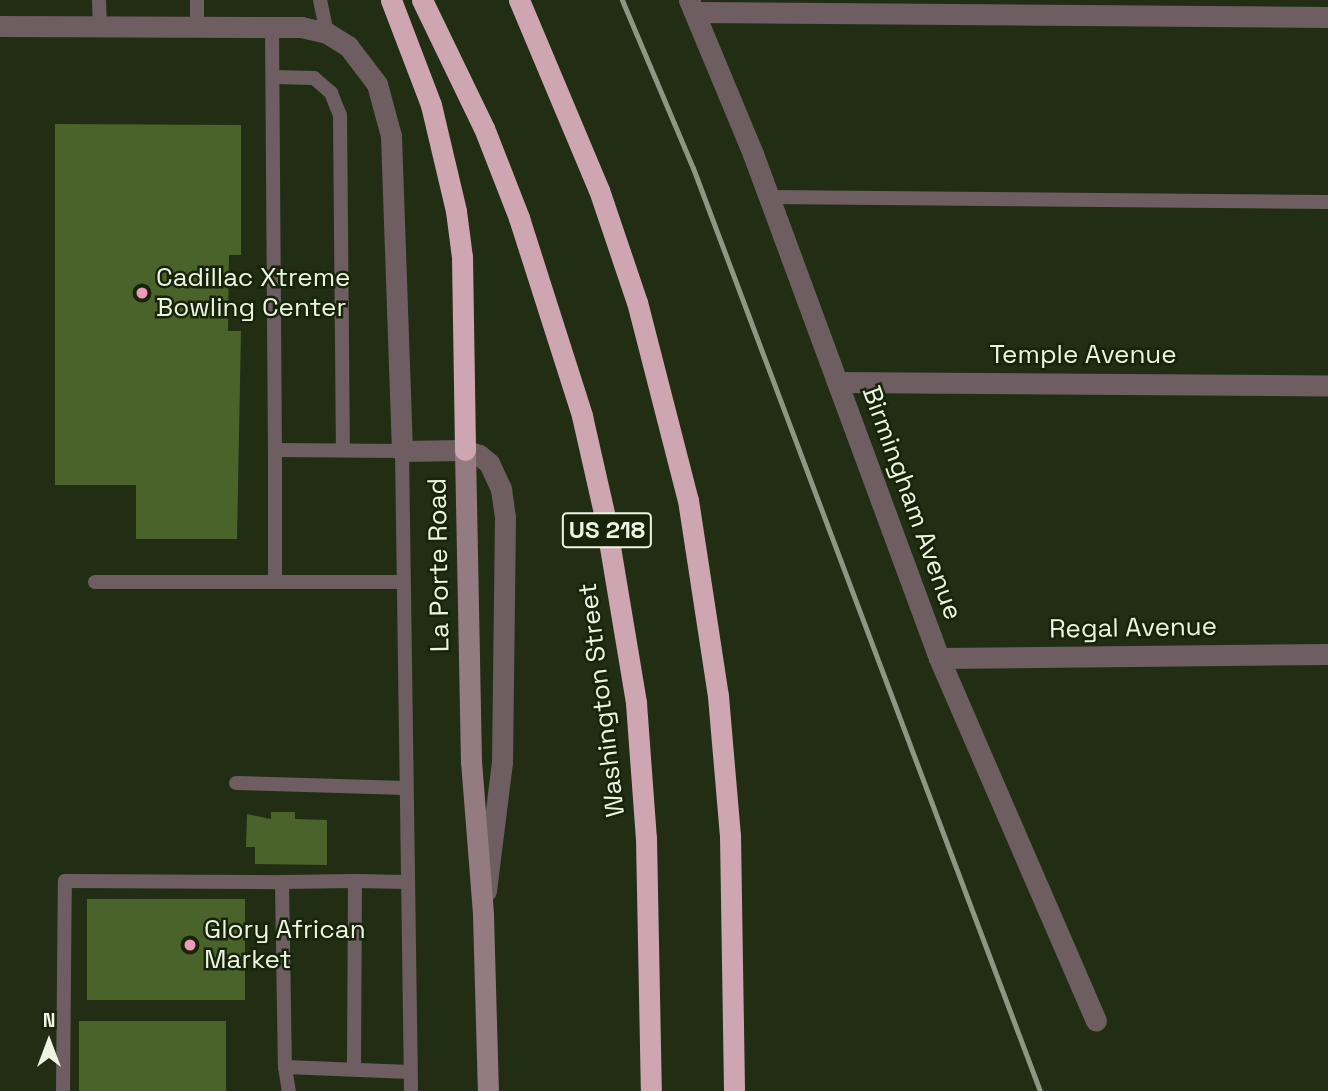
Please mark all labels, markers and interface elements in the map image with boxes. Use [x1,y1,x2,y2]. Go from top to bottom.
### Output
place label: Cadillac Xtreme Bowling Center [156,262,350,324]
marker: Cadillac Xtreme Bowling Center [134,285,150,301]
street label: Temple Avenue [989,339,1177,371]
street label: Birmingham Avenue [855,382,969,624]
street label: La Porte Road [422,478,456,652]
road number: US 218 [562,509,652,550]
street label: Washington Street [572,581,632,819]
street label: Regal Avenue [1049,611,1217,645]
place label: Glory African Market [204,914,366,976]
marker: Glory African Market [182,937,198,953]
north arrow [14,1007,84,1077]
text: N [43,1008,55,1033]

